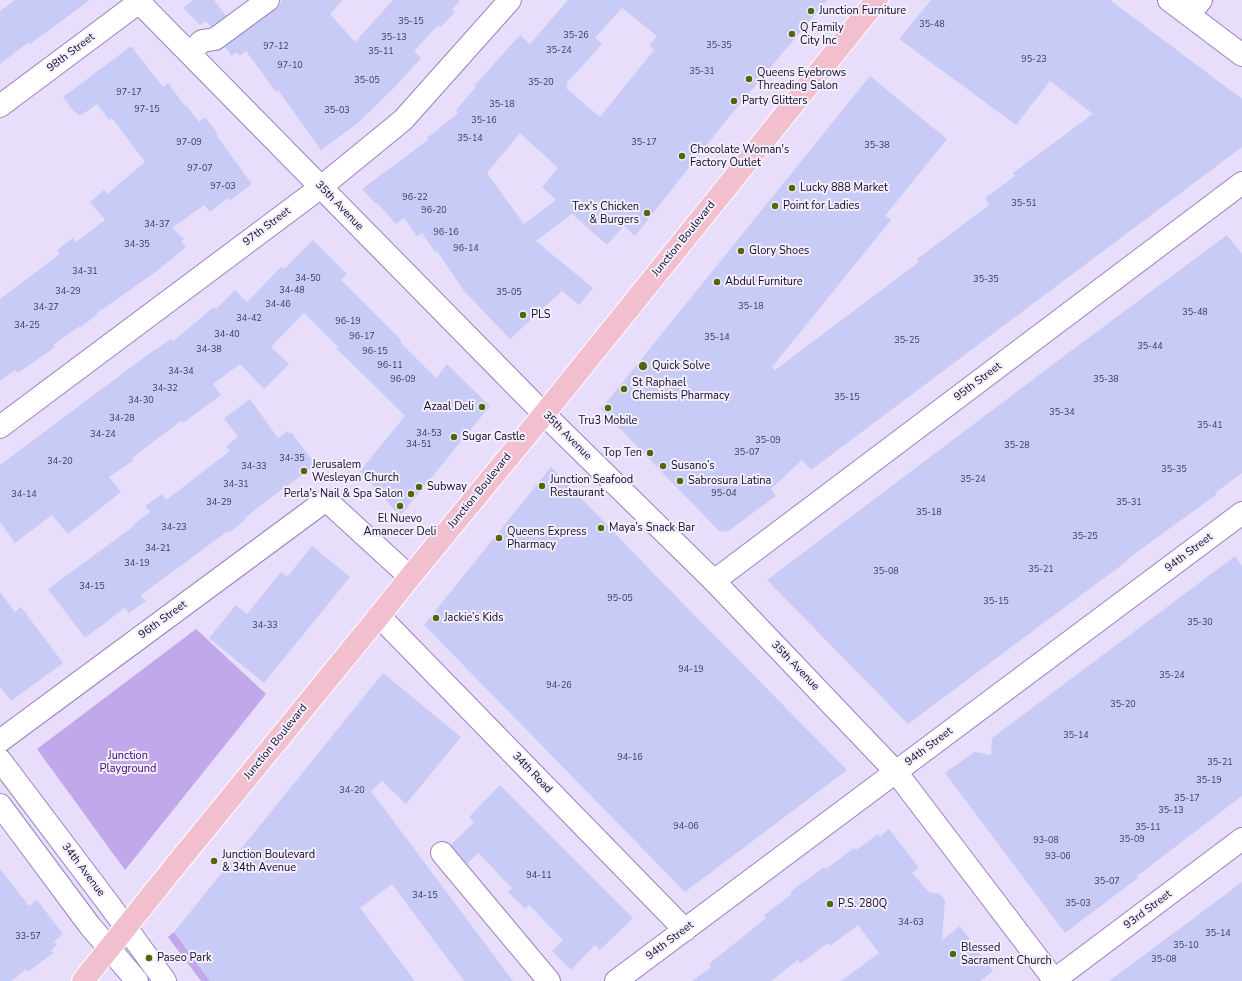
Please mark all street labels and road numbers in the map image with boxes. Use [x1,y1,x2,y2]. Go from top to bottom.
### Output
street label: 98th Street [45,31,97,75]
street label: 35th Avenue [312,179,366,233]
street label: Junction Boulevard [650,199,718,279]
street label: 97th Street [241,205,293,249]
street label: 95th Street [952,360,1004,404]
street label: 35th Avenue [540,409,594,463]
street label: Junction Boulevard [446,451,514,531]
street label: 94th Street [1163,531,1215,575]
street label: 96th Street [136,598,190,642]
street label: 35th Avenue [768,639,822,693]
street label: Junction Boulevard [242,702,310,782]
street label: 94th Street [903,725,955,769]
street label: 34th Road [509,750,555,796]
street label: 34th Avenue [59,841,107,899]
street label: 93rd Street [1122,888,1174,932]
street label: 94th Street [644,919,696,963]

